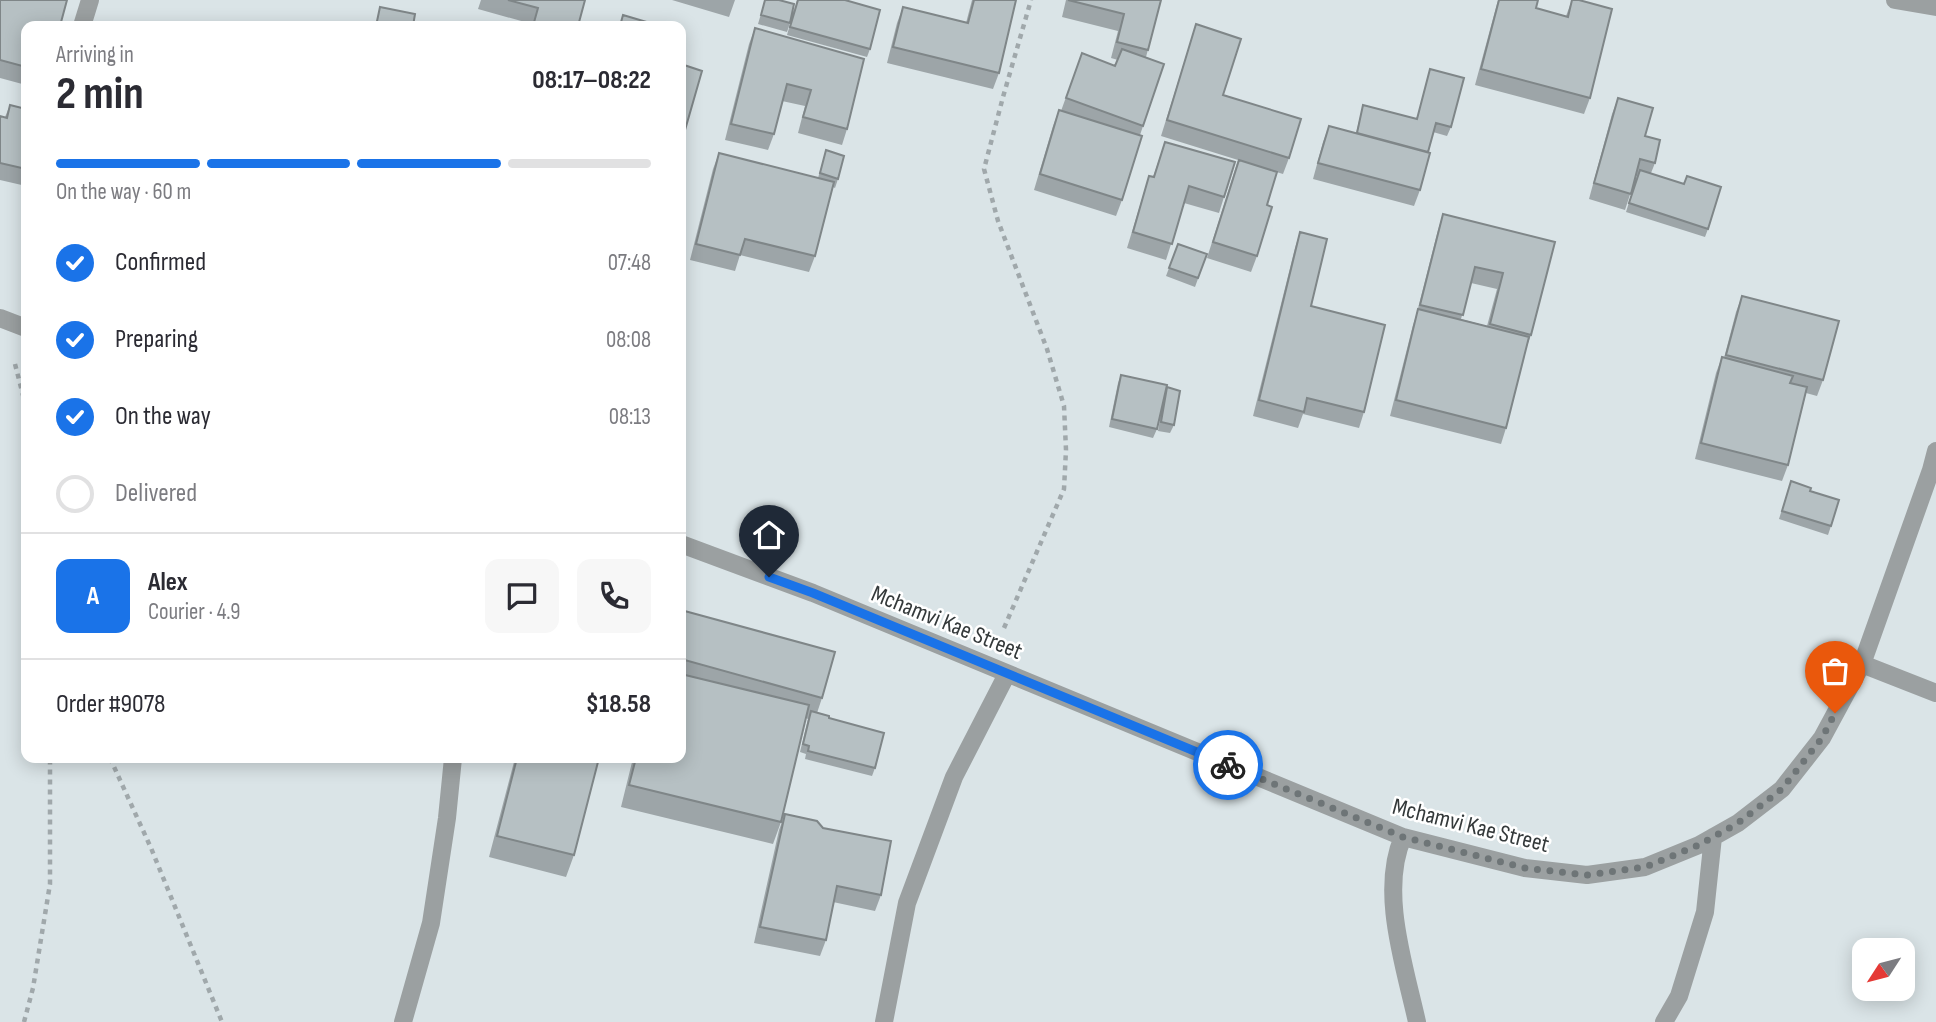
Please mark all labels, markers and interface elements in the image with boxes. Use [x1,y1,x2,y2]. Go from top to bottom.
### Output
text: Arriving in [56,41,134,69]
text: 08:17–08:22 [532,65,651,96]
text: 2 min [56,67,144,122]
text: On the way · 60 m [56,178,191,206]
icon: check [56,244,94,282]
text: Confirmed [115,247,206,278]
text: 07:48 [608,249,651,277]
icon: check [56,321,94,359]
text: Preparing [115,324,198,355]
text: 08:08 [606,326,651,354]
icon: check [56,398,94,436]
text: On the way [115,401,211,432]
text: 08:13 [609,403,651,431]
text: Delivered [115,478,197,509]
pin [739,505,799,577]
icon: home [750,516,788,554]
button: chat [485,559,559,633]
button: phone [577,559,651,633]
text: Alex [148,567,188,598]
street label: Mchamvi Kae Street [867,579,1027,666]
text: A [87,581,99,612]
text: Courier · 4.9 [148,598,240,626]
pin [1805,641,1865,713]
icon: bag [1816,652,1854,690]
text: Order #9078 [56,689,165,720]
text: $18.58 [586,689,651,720]
courier [1193,730,1263,800]
icon: bike [1209,746,1247,784]
street label: Mchamvi Kae Street [1390,792,1552,859]
north arrow [1852,938,1914,1001]
map controls [1852,938,1915,1001]

